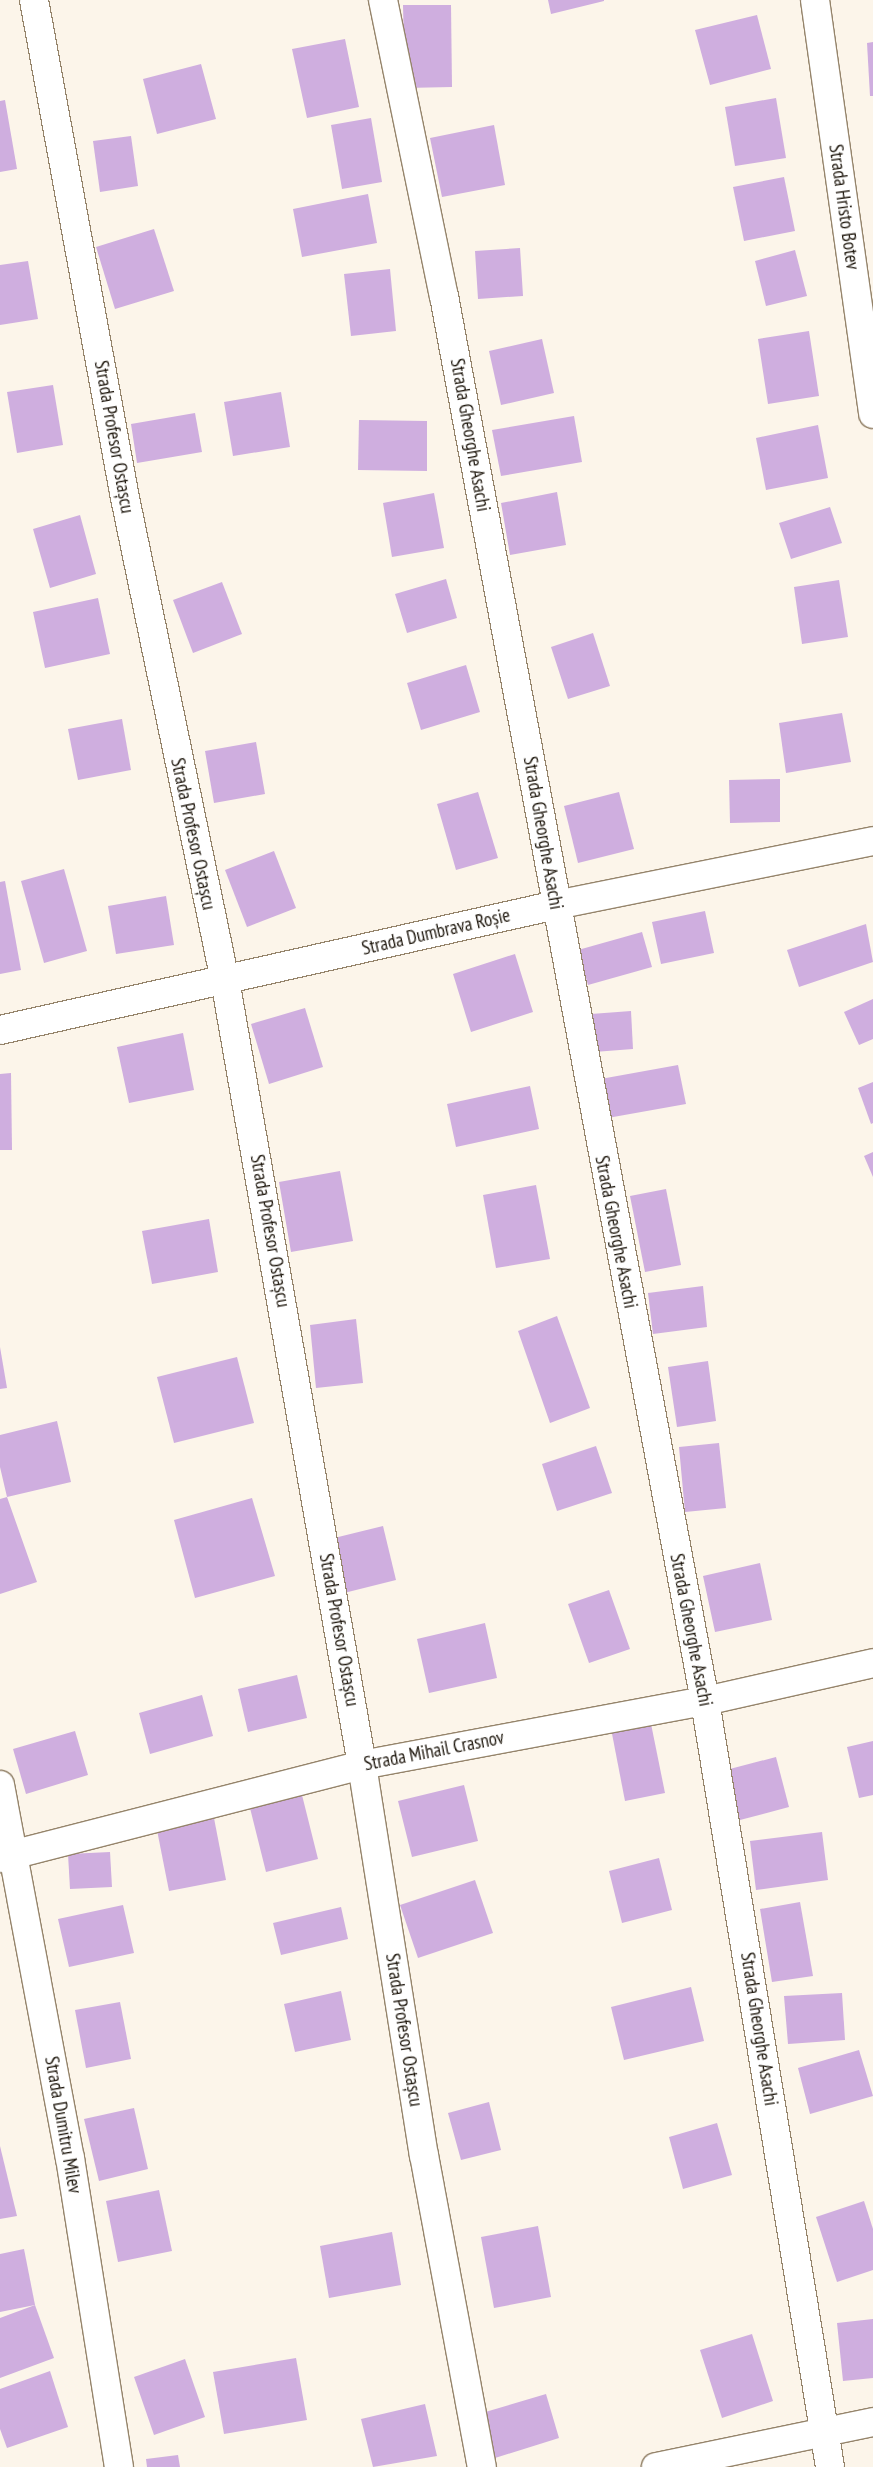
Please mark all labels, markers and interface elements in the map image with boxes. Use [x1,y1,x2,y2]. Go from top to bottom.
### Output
street label: Strada Hristo Botev [824,143,864,271]
street label: Strada Gheorghe Asachi [445,356,495,514]
street label: Strada Profesor Ostașcu [89,359,139,515]
street label: Strada Gheorghe Asachi [518,754,568,912]
street label: Strada Profesor Ostașcu [166,756,220,912]
street label: Strada Dumbrava Roșie [360,904,512,960]
street label: Strada Profesor Ostașcu [245,1153,295,1309]
street label: Strada Gheorghe Asachi [590,1153,642,1311]
street label: Strada Gheorghe Asachi [665,1551,717,1709]
street label: Strada Profesor Ostașcu [314,1552,364,1708]
street label: Strada Mihail Crasnov [362,1726,506,1776]
street label: Strada Gheorghe Asachi [736,1950,782,2108]
street label: Strada Profesor Ostașcu [381,1952,427,2108]
street label: Strada Dumitru Milev [40,2055,86,2195]

